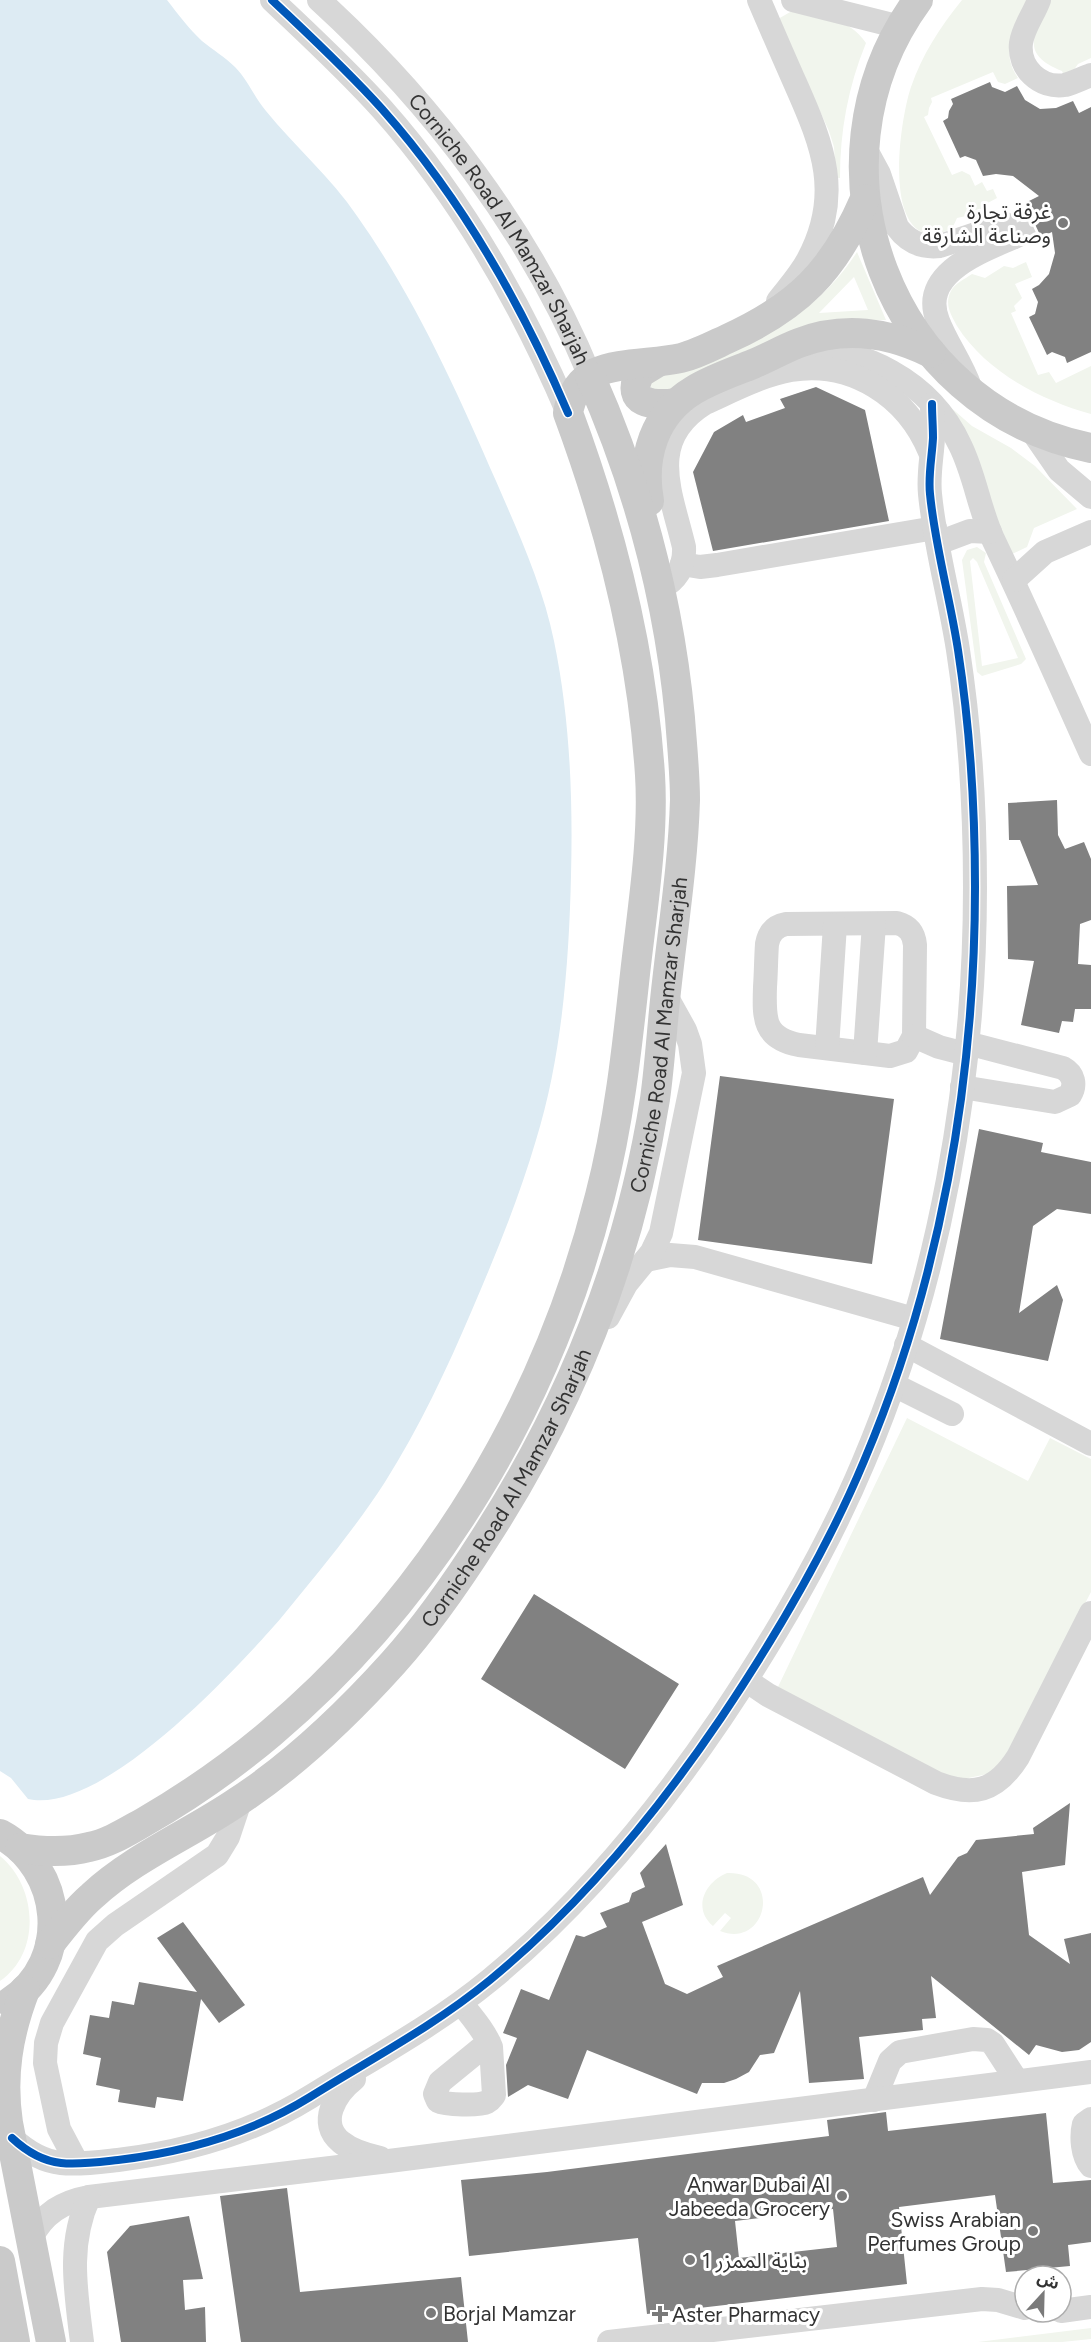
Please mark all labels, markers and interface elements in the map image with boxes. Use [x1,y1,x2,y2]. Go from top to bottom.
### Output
street label: Corniche Road Al Mamzar Sharjah [404,88,596,368]
place label: غرفة تجارة وصناعة الشارقة [922,199,1051,248]
marker: غرفة تجارة وصناعة الشارقة [1056,216,1070,230]
street label: Corniche Road Al Mamzar Sharjah [624,876,692,1195]
street label: Corniche Road Al Mamzar Sharjah [415,1344,596,1632]
place label: Anwar Dubai Al Jabeeda Grocery [669,2172,830,2221]
marker: Anwar Dubai Al Jabeeda Grocery [835,2189,849,2203]
place label: Swiss Arabian Perfumes Group [867,2207,1021,2256]
marker: Swiss Arabian Perfumes Group [1026,2224,1040,2238]
place label: بناية الممزر 1 [702,2248,807,2273]
marker: بناية الممزر 1 [683,2253,697,2267]
north arrow [1013,2264,1073,2324]
text: ش [1035,2268,1062,2293]
place label: Borjal Mamzar [443,2301,576,2326]
place label: Aster Pharmacy [672,2302,820,2327]
marker: Borjal Mamzar [424,2306,438,2320]
marker: Aster Pharmacy [653,2307,667,2321]

